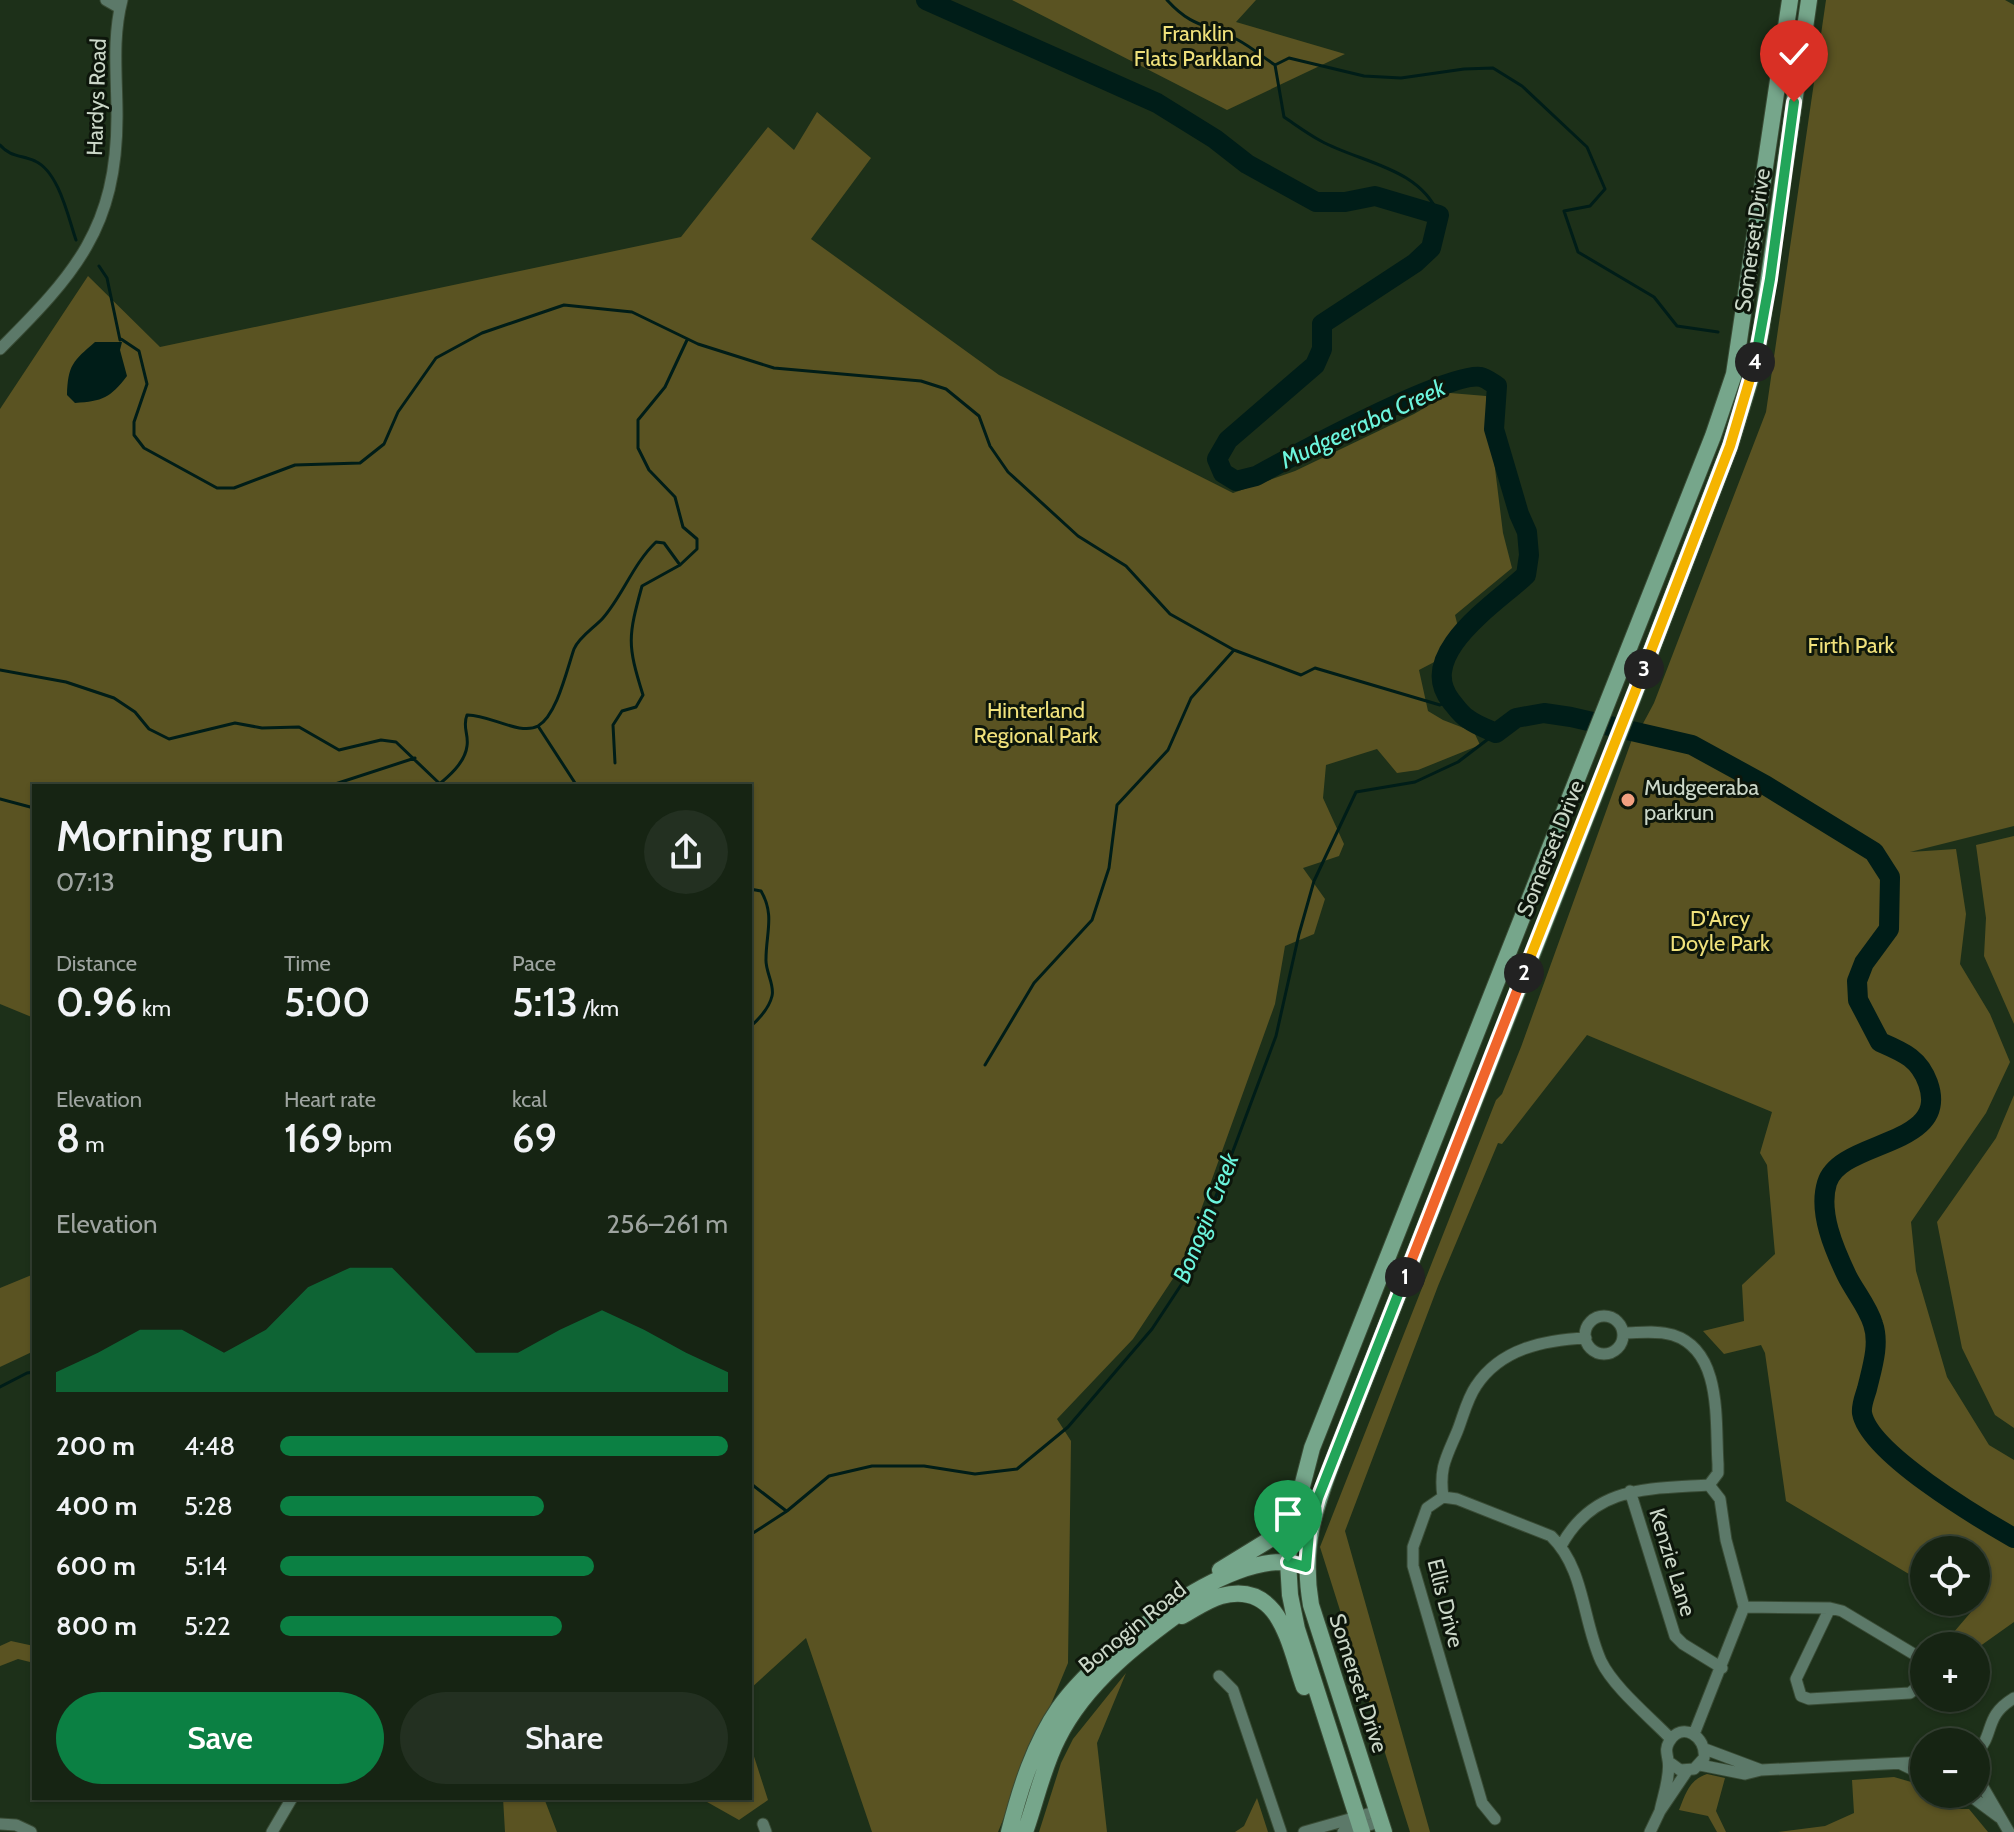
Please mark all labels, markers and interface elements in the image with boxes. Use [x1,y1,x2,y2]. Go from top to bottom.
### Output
park label: Franklin Flats Parkland [1134,20,1262,72]
pin [1760,20,1828,102]
icon: check [1772,32,1816,76]
street label: Hardys Road [81,38,112,156]
street label: Somerset Drive [1729,167,1776,314]
pin: 4 [1735,342,1775,382]
text: 4 [1748,348,1762,375]
water label: Mudgeeraba Creek [1275,372,1451,475]
park label: Firth Park [1808,632,1895,659]
pin: 3 [1624,649,1664,689]
text: 3 [1638,655,1650,682]
park label: Hinterland Regional Park [974,697,1099,749]
place label: Mudgeeraba parkrun [1644,774,1759,826]
street label: Somerset Drive [1511,776,1590,920]
marker: Mudgeeraba parkrun [1619,791,1637,809]
text: Morning run [56,809,284,862]
button: share [644,810,728,894]
text: 07:13 [56,866,115,898]
park label: D'Arcy Doyle Park [1670,905,1770,957]
text: Distance [56,950,137,977]
text: Time [284,950,331,977]
text: Pace [512,950,556,977]
pin: 2 [1504,953,1544,993]
text: 2 [1518,959,1530,986]
text: 0.96 [56,977,137,1026]
text: 5:00 [284,977,370,1026]
text: 5:13 [512,977,578,1026]
text: km [137,995,171,1022]
text: /km [578,995,619,1022]
text: Elevation [56,1086,142,1113]
text: Heart rate [284,1086,376,1113]
text: kcal [512,1086,547,1113]
text: 8 [56,1113,80,1162]
text: 169 [284,1113,343,1162]
text: 69 [512,1113,557,1162]
text: m [80,1131,104,1158]
text: bpm [343,1131,392,1158]
water label: Bonogin Creek [1166,1148,1245,1287]
text: Elevation [56,1208,158,1240]
text: 256–261 m [607,1208,728,1240]
pin: 1 [1385,1257,1425,1297]
text: 1 [1401,1263,1409,1290]
text: 200 m [56,1430,135,1462]
text: 4:48 [184,1430,235,1462]
pin [1254,1480,1322,1562]
text: 400 m [56,1490,137,1522]
text: 5:28 [184,1490,233,1522]
icon: arrive [1266,1492,1310,1536]
street label: Kenzie Lane [1643,1505,1702,1619]
map controls [1910,1536,1990,1808]
button: locate [1910,1536,1990,1616]
text: 600 m [56,1550,136,1582]
text: 5:14 [184,1550,227,1582]
street label: Ellis Drive [1421,1556,1470,1650]
street label: Bonogin Road [1073,1576,1192,1679]
text: 800 m [56,1610,137,1642]
text: 5:22 [184,1610,231,1642]
street label: Somerset Drive [1323,1610,1394,1756]
button: + [1910,1632,1990,1712]
button: Save [56,1692,384,1784]
button: Share [400,1692,728,1784]
button: − [1910,1728,1990,1808]

